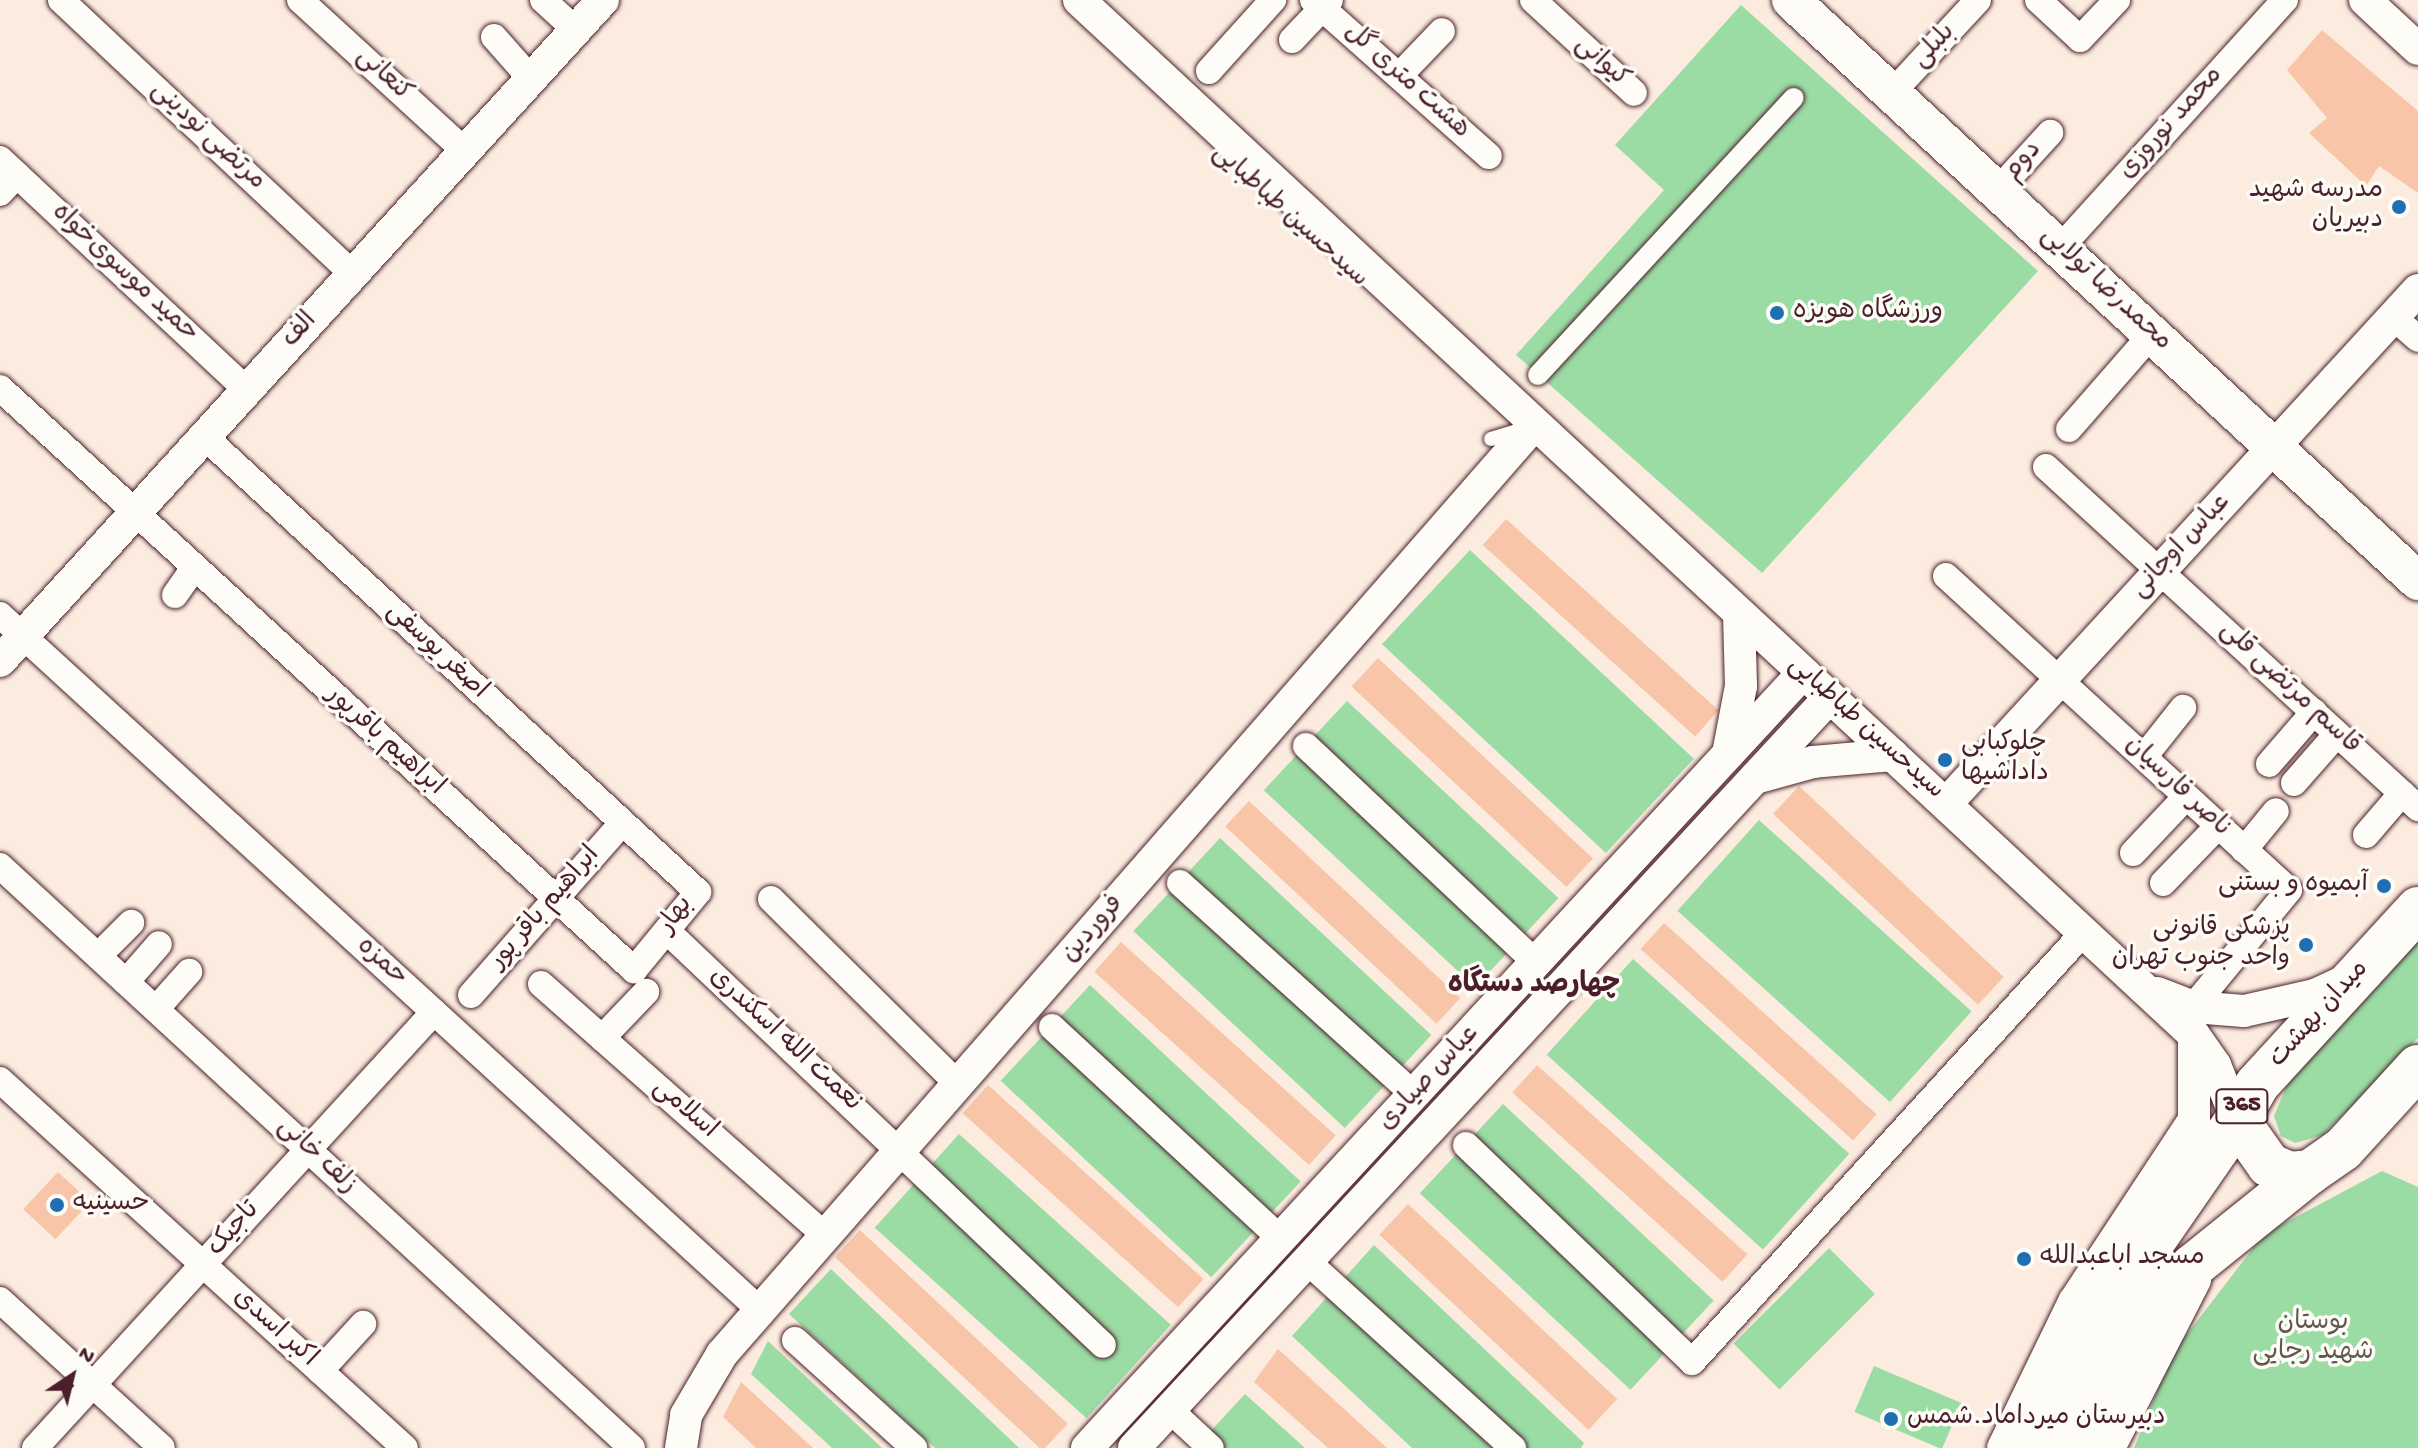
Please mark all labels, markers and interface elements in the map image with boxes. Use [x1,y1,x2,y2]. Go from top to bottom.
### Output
street label: هشت متری گل [1337,17,1475,147]
street label: بلبلی [1907,18,1963,76]
street label: کیوانی [1567,30,1635,96]
street label: کنعانی [348,42,418,110]
street label: محمد نوروزی [2113,61,2231,187]
street label: مرتضی نودینی [143,76,271,198]
street label: دوم [1998,136,2050,188]
street label: سیدحسین طباطبایی [1205,139,1373,295]
place label: مدرسه شهید دبیریان [2249,176,2383,238]
street label: حمید موسوی‌خواه [44,198,204,350]
marker: مدرسه شهید دبیریان [2390,198,2408,216]
street label: محمدرضا تولایی [2033,221,2177,359]
place label: ورزشگاه هویزه [1793,297,1943,329]
marker: ورزشگاه هویزه [1768,304,1786,322]
street label: الف [277,307,325,355]
street label: عباس اوجانی [2126,488,2238,606]
street label: اصغر یوسفی [379,597,493,707]
street label: قاسم مرتضی قلی [2212,616,2366,762]
street label: سیدحسین طباطبایی [1781,651,1949,807]
street label: ابراهیم باقرپور [318,681,450,803]
place label: چلوکبابی داداشیها [1961,729,2049,790]
street label: ناصر فارسیان [2117,731,2237,845]
marker: چلوکبابی داداشیها [1936,751,1954,769]
street label: ابراهیم باقر پور [484,841,608,977]
place label: آبمیوه و بستنی [2218,870,2368,902]
marker: آبمیوه و بستنی [2375,877,2393,895]
street label: فروردین [1056,890,1132,970]
street label: بهار [653,891,701,941]
place label: پزشکی قانونی واحد جنوب تهران [2112,914,2290,976]
street label: حمزه [349,932,413,994]
marker: پزشکی قانونی واحد جنوب تهران [2297,936,2315,954]
street label: میدان بهشت [2264,955,2376,1075]
street label: نعمت الله اسکندری [701,962,867,1120]
district label: چهارصد دستگاه [1448,969,1620,1003]
street label: عباس صیادی [1373,1019,1487,1139]
street label: اسلامی [645,1073,723,1147]
road number: 365 [2214,1086,2270,1126]
street label: زلف خانی [270,1112,362,1202]
place label: حسینیه [73,1189,150,1221]
marker: حسینیه [48,1196,66,1214]
street label: تاجیک [202,1196,268,1264]
place label: مسجد اباعبدالله [2040,1243,2205,1275]
marker: مسجد اباعبدالله [2015,1250,2033,1268]
street label: اکبر اسدی [225,1283,323,1375]
park label: بوستان شهید رجایی [2252,1308,2374,1370]
north arrow [32,1336,112,1416]
text: N [72,1342,99,1371]
place label: دبیرستان میرداماد.شمس [1907,1403,2166,1435]
marker: دبیرستان میرداماد.شمس [1882,1410,1900,1428]

